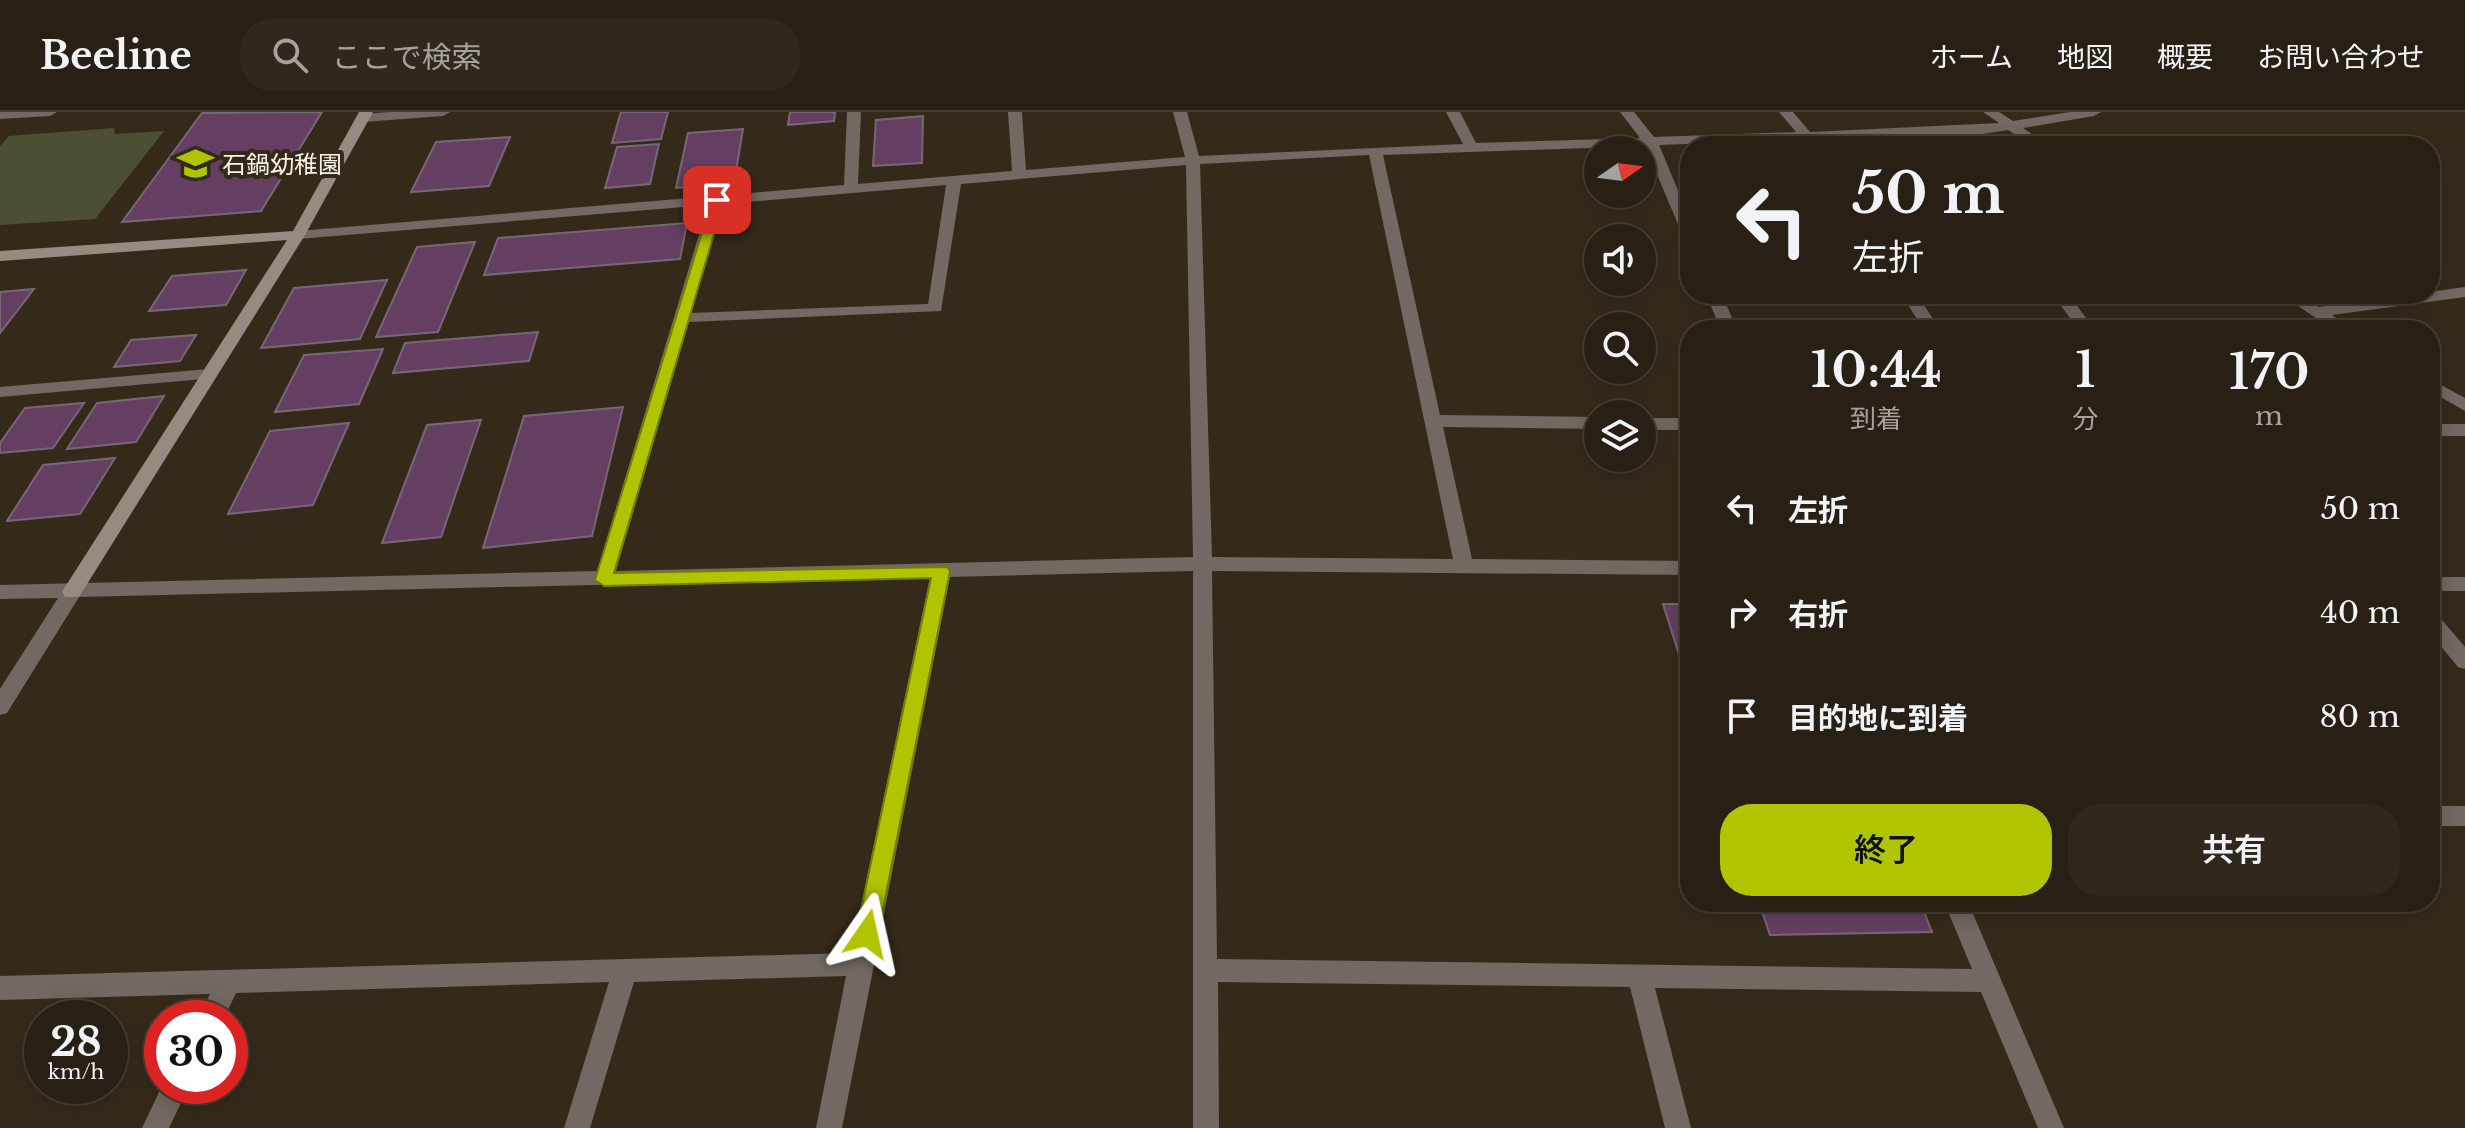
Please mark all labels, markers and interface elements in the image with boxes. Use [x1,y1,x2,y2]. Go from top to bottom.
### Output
search box [240,19,800,91]
text: Beeline [40,32,192,79]
icon: search [268,33,312,77]
text: ここで検索 [332,39,482,76]
text: ホーム [1930,40,2013,75]
text: 地図 [2057,40,2113,75]
text: 概要 [2157,40,2213,75]
text: お問い合わせ [2257,40,2425,75]
north arrow [1584,136,1656,208]
map controls [1584,136,1656,472]
school or university icon: 石鍋幼稚園 [177,145,215,183]
place label: 石鍋幼稚園 [222,150,342,179]
text: 50 m [1852,159,2004,228]
pin [683,166,751,234]
icon: left [1720,168,1824,272]
icon: arrive [695,178,739,222]
button: sound [1584,224,1656,296]
text: 左折 [1852,235,1924,280]
button: search [1584,312,1656,384]
text: 10:44 [1810,340,1942,400]
text: 1 [2075,340,2096,400]
text: 170 [2228,342,2310,402]
button: layers [1584,400,1656,472]
text: m [2255,400,2283,432]
text: 到着 [1850,403,1902,435]
text: 分 [2072,403,2098,435]
icon: left [1720,486,1764,530]
text: 50 m [2321,490,2400,527]
text: 左折 [1788,492,1848,529]
icon: right [1720,590,1764,634]
text: 40 m [2320,594,2400,631]
text: 右折 [1788,596,1848,633]
icon: arrive [1720,694,1764,738]
text: 80 m [2320,698,2400,735]
text: 目的地に到着 [1788,700,1968,737]
button: 終了 [1720,804,2052,896]
button: 共有 [2068,804,2400,896]
position arrow [825,892,909,976]
speed limit sign: 30 [144,1000,248,1104]
text: 28 [50,1017,102,1067]
text: km/h [48,1060,104,1084]

